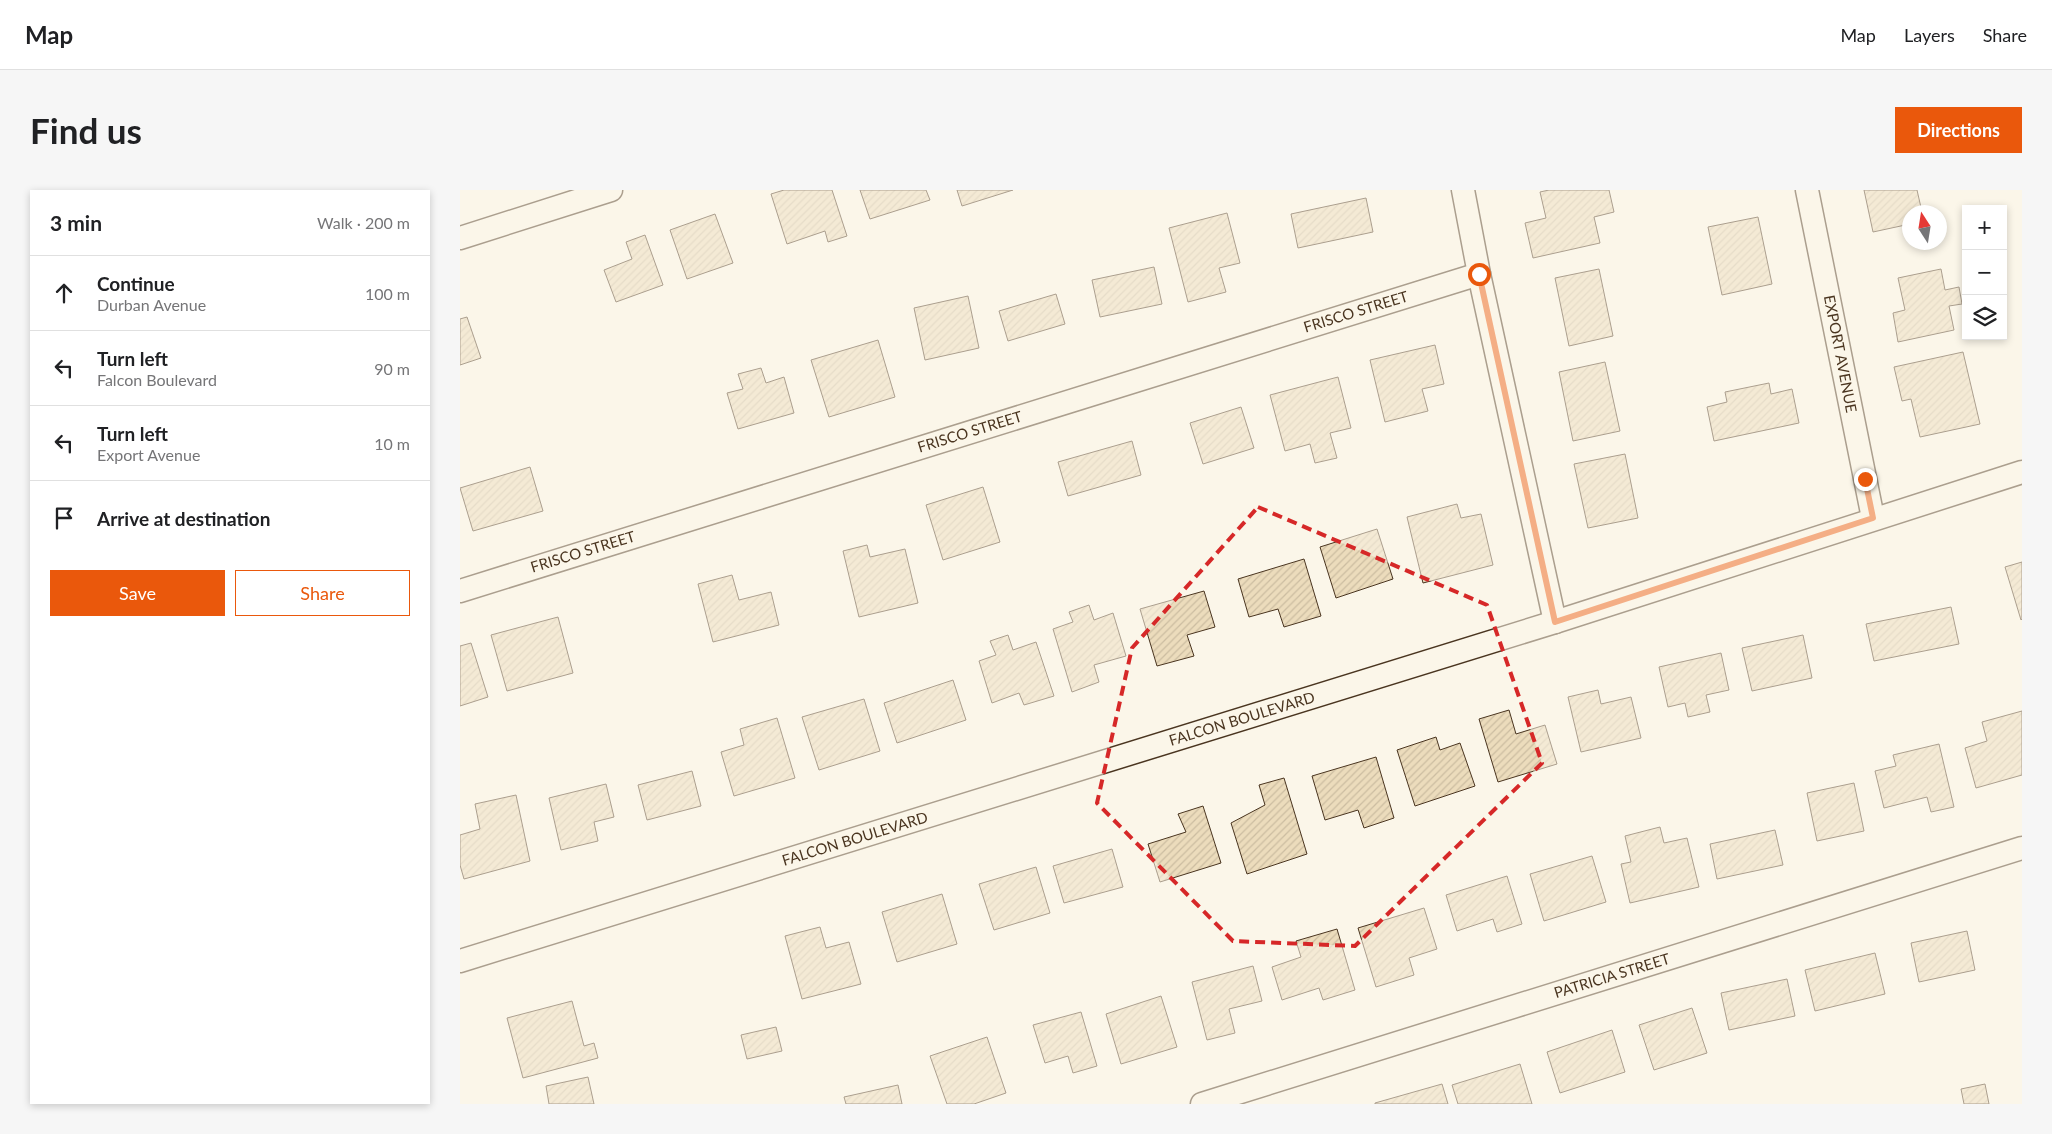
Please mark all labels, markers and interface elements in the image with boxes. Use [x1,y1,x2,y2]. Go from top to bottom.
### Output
text: Map [25,20,73,49]
text: Map [1840,24,1876,46]
text: Layers [1904,24,1955,46]
text: Share [1983,24,2027,46]
button: Directions [1895,107,2022,153]
text: Find us [30,109,142,151]
north arrow [1902,205,1947,250]
map controls [1962,205,2007,340]
button: + [1962,205,2007,250]
text: 3 min [50,210,102,235]
text: Walk · 200 m [317,213,410,232]
button: − [1962,250,2007,295]
route start [1468,263,1491,286]
text: Continue [97,272,175,295]
icon: ahead [50,279,78,307]
text: 100 m [365,284,410,303]
street label: FRISCO STREET [1301,287,1410,336]
street label: EXPORT AVENUE [1821,293,1861,414]
text: Durban Avenue [97,295,206,314]
button: layers [1962,295,2007,340]
text: Turn left [97,347,168,370]
icon: left [50,354,78,382]
text: 90 m [374,359,410,378]
text: Falcon Boulevard [97,370,217,389]
street label: FRISCO STREET [915,407,1024,456]
text: Turn left [97,422,168,445]
icon: left [50,429,78,457]
text: 10 m [374,434,410,453]
text: Export Avenue [97,445,200,464]
route end [1854,468,1877,491]
icon: arrive [50,504,78,532]
text: Arrive at destination [97,507,270,530]
street label: FRISCO STREET [528,527,637,576]
button: Save [50,570,225,616]
button: Share [235,570,410,616]
street label: FALCON BOULEVARD [1167,687,1317,749]
street label: FALCON BOULEVARD [780,807,930,869]
street label: PATRICIA STREET [1552,949,1672,1001]

